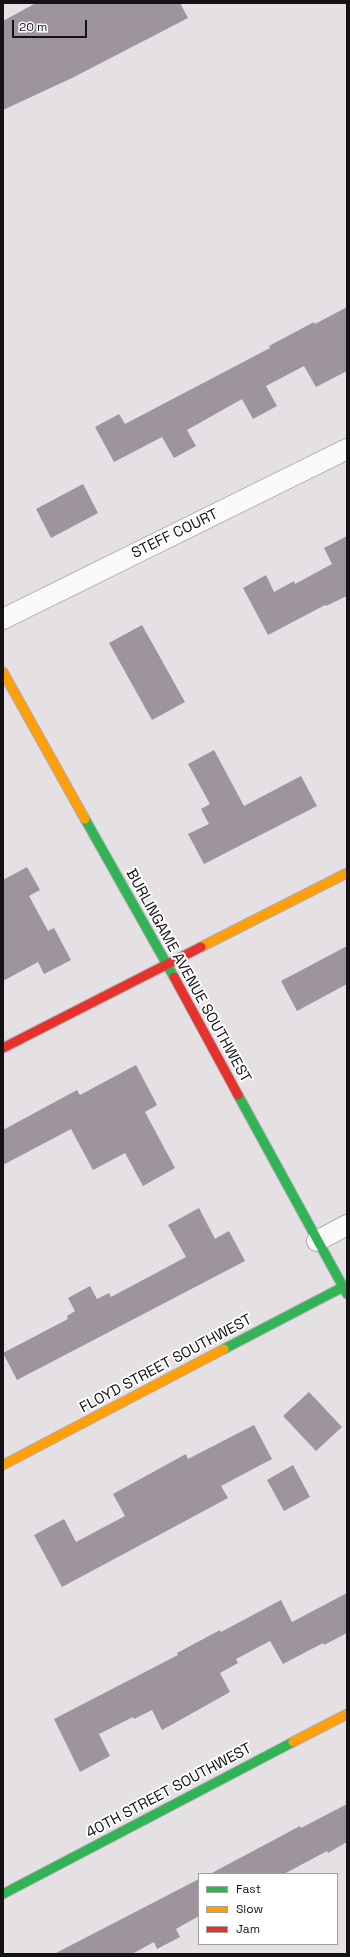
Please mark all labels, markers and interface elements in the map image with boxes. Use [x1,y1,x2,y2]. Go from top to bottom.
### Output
scale bar [14,12,89,38]
text: 20 m [19,19,47,35]
street label: STEFF COURT [129,505,221,563]
street label: BURLINGAME AVENUE SOUTHWEST [122,866,254,1086]
street label: FLOYD STREET SOUTHWEST [77,1311,255,1417]
street label: 40TH STREET SOUTHWEST [83,1740,255,1842]
legend [198,1873,338,1945]
text: Fast [236,1881,261,1897]
text: Slow [236,1901,263,1917]
text: Jam [236,1921,260,1937]

